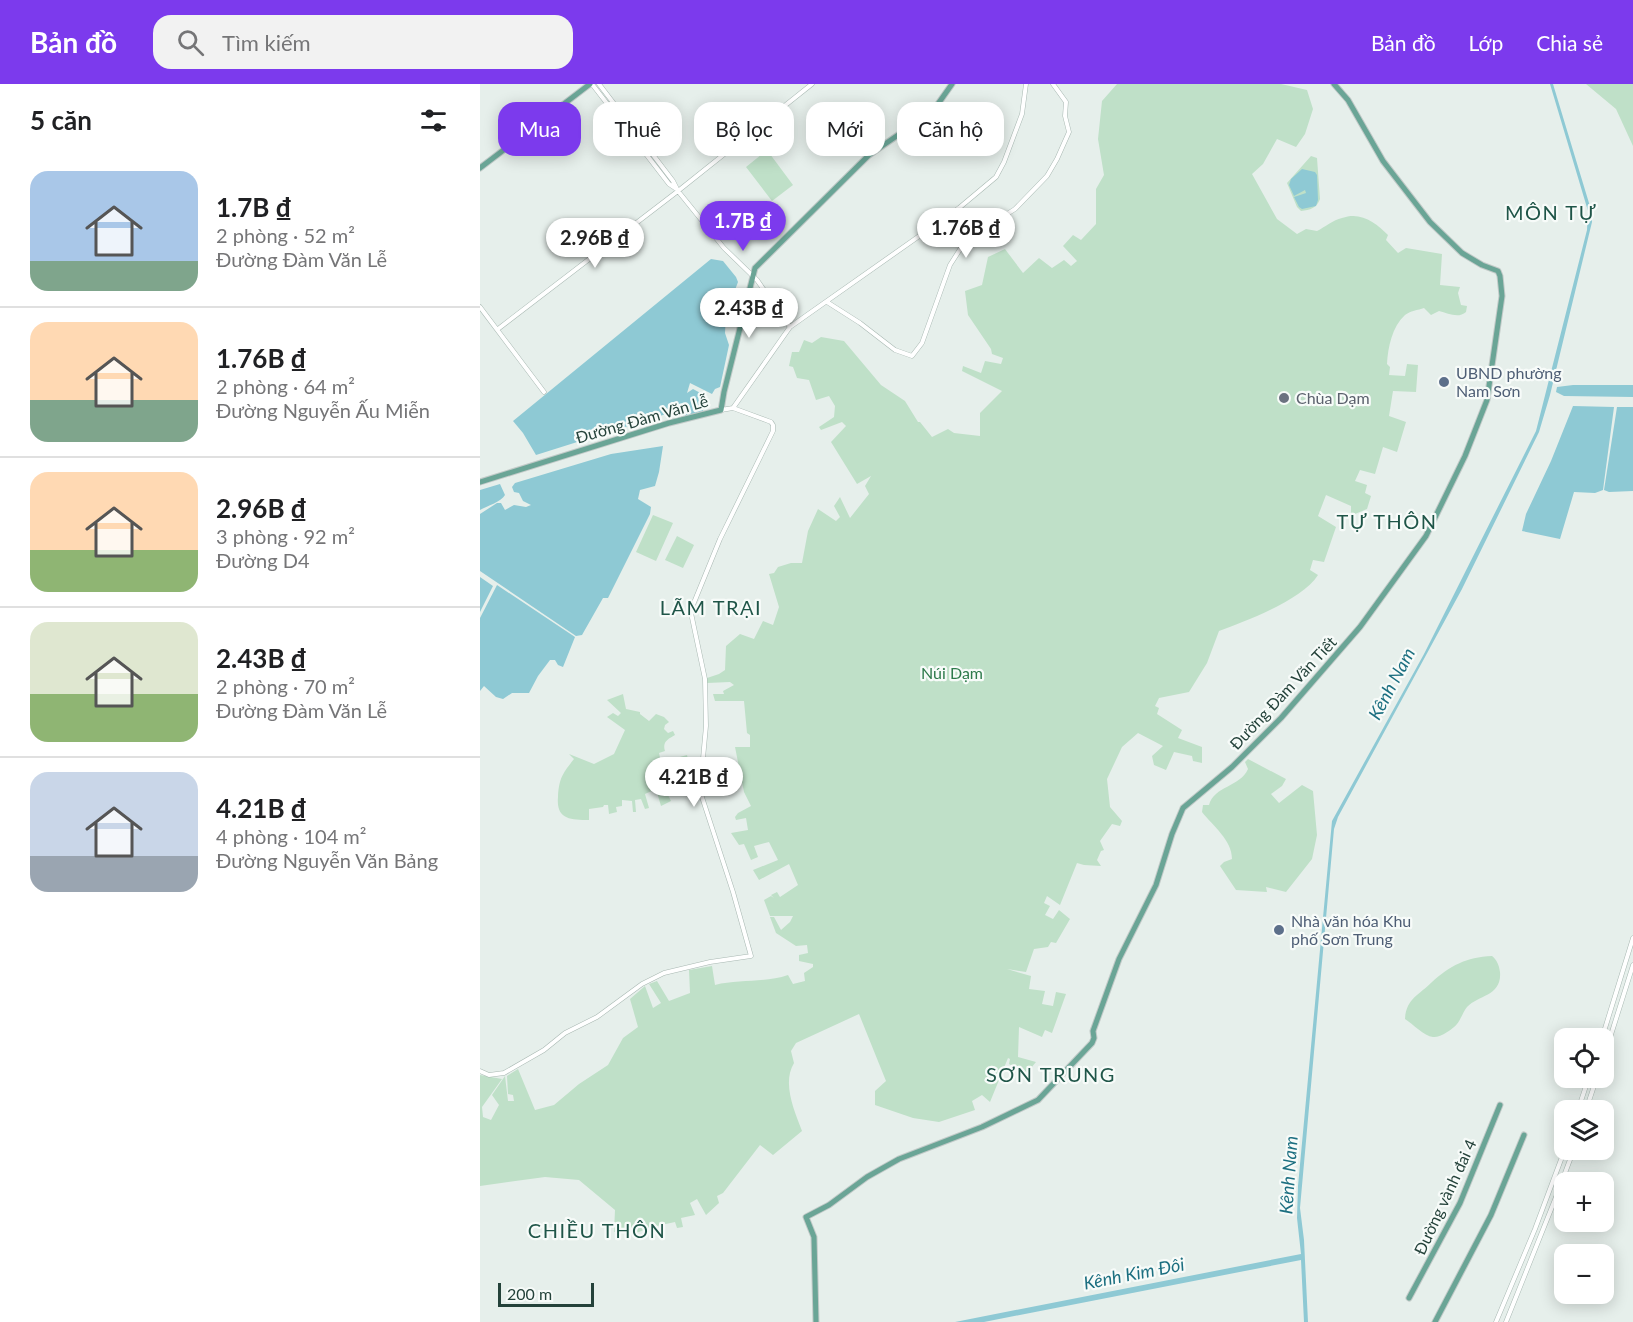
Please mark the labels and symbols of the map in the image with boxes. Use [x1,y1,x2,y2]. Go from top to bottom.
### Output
district label: MÔN TỰ [1505,200,1597,224]
pin: 1.7B ₫ [694,201,792,252]
pin: 1.76B ₫ [911,208,1021,259]
pin: 2.96B ₫ [540,218,650,269]
pin: 2.43B ₫ [694,288,804,339]
place label: UBND phường Nam Sơn [1456,363,1562,400]
marker: UBND phường Nam Sơn [1437,375,1451,389]
place label: Chùa Dạm [1296,388,1370,407]
street label: Đường Đàm Văn Lễ [573,391,710,447]
marker: Chùa Dạm [1277,391,1291,405]
district label: TỰ THÔN [1336,509,1438,533]
district label: LÃM TRẠI [660,595,762,619]
street label: Đường Đàm Văn Tiết [1225,632,1340,753]
water label: Kênh Nam [1363,644,1419,723]
park label: Núi Dạm [921,663,983,682]
pin: 4.21B ₫ [639,757,749,808]
place label: Nhà văn hóa Khu phố Sơn Trung [1291,911,1411,948]
marker: Nhà văn hóa Khu phố Sơn Trung [1272,923,1286,937]
district label: SƠN TRUNG [986,1062,1116,1086]
water label: Kênh Nam [1274,1135,1302,1215]
street label: Đường vành đai 4 [1410,1136,1480,1257]
district label: CHIỀU THÔN [528,1218,666,1242]
water label: Kênh Kim Đôi [1082,1252,1186,1294]
scale bar [498,1280,594,1308]

